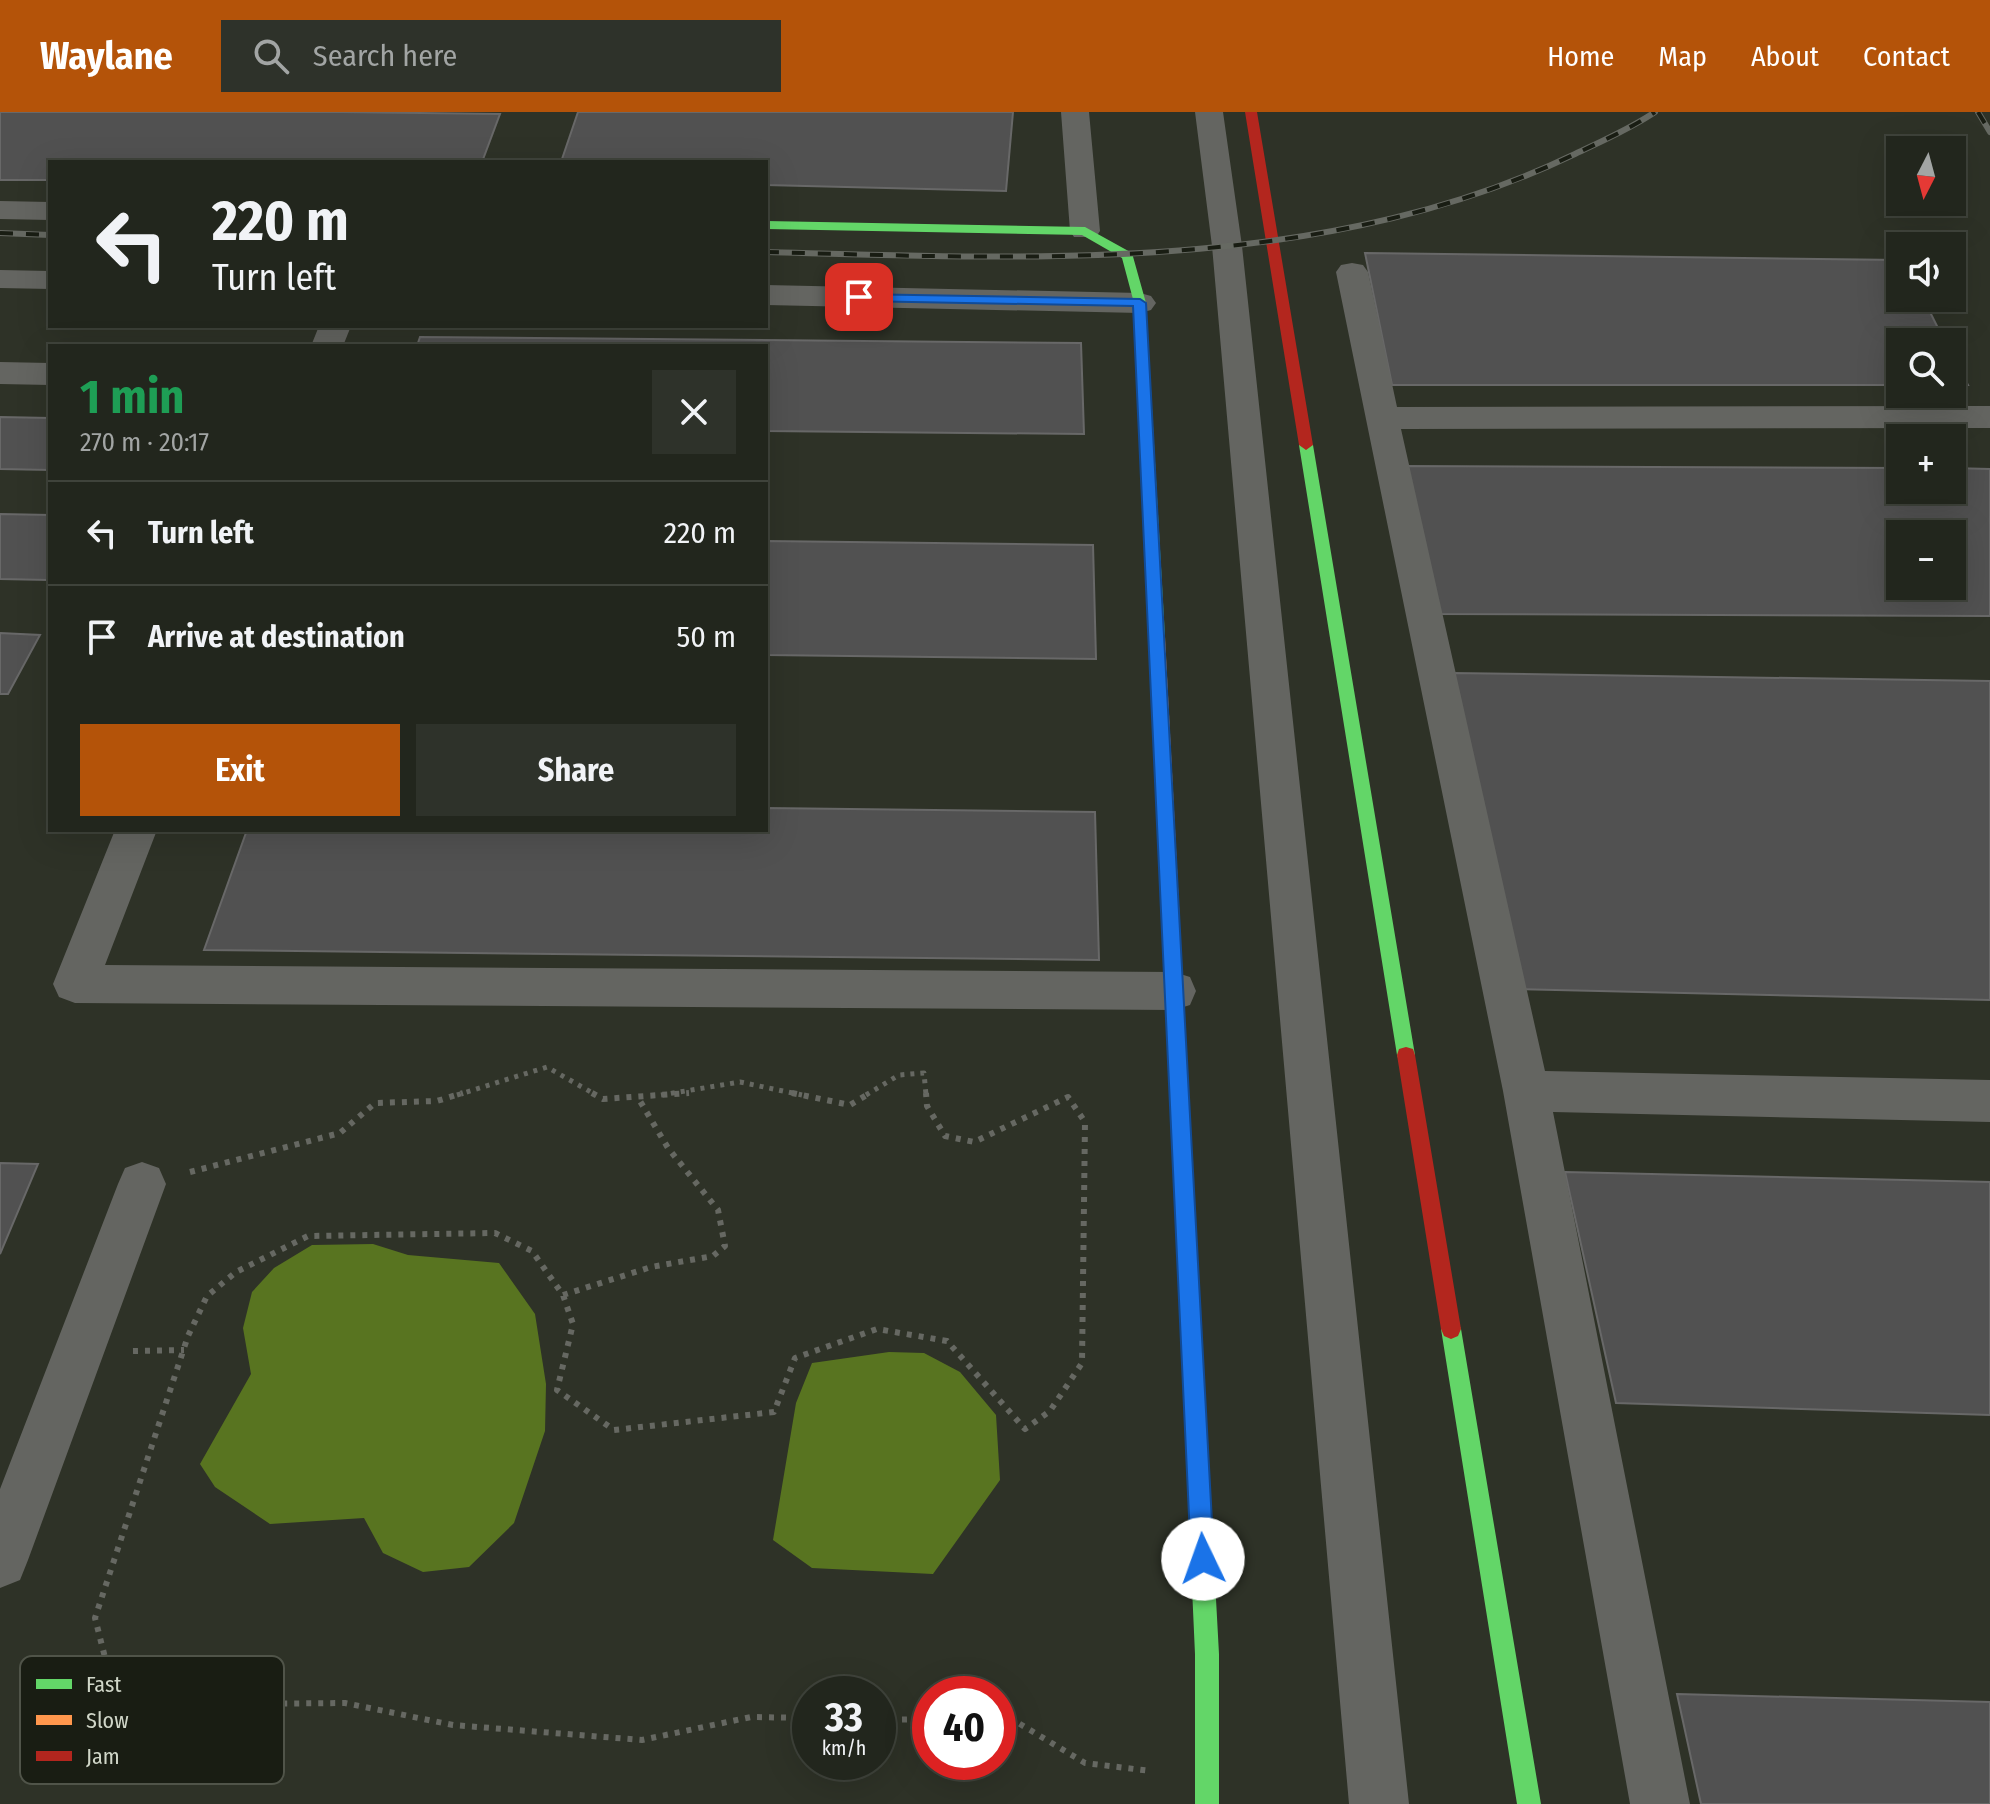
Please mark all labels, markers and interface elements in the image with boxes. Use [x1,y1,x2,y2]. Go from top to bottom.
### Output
search box [221,20,781,92]
text: Waylane [40,33,173,79]
icon: search [249,34,293,78]
text: Search here [313,38,457,74]
text: Home [1547,40,1614,73]
text: Map [1658,40,1707,73]
text: About [1751,40,1819,73]
text: Contact [1863,40,1950,73]
north arrow [1886,136,1966,216]
map controls [1886,136,1966,600]
text: 220 m [212,188,349,255]
icon: left [80,192,184,296]
button: sound [1886,232,1966,312]
text: Turn left [212,256,336,300]
pin [825,263,893,331]
icon: arrive [837,275,881,319]
button: search [1886,328,1966,408]
text: 1 min [80,368,185,426]
button: close [652,370,736,454]
button: + [1886,424,1966,504]
text: 270 m · 20:17 [80,427,209,458]
icon: left [80,511,124,555]
text: Turn left [148,515,254,551]
text: 220 m [664,515,736,551]
button: − [1886,520,1966,600]
icon: arrive [80,615,124,659]
text: Arrive at destination [148,619,405,655]
text: 50 m [676,619,736,655]
button: Exit [80,724,400,816]
button: Share [416,724,736,816]
position arrow [1161,1517,1245,1601]
legend [20,1656,284,1784]
text: Fast [86,1671,122,1698]
speed limit sign: 40 [912,1676,1016,1780]
text: 33 [825,1694,863,1742]
text: Slow [86,1707,129,1734]
text: km/h [822,1736,866,1760]
text: Jam [86,1743,120,1770]

